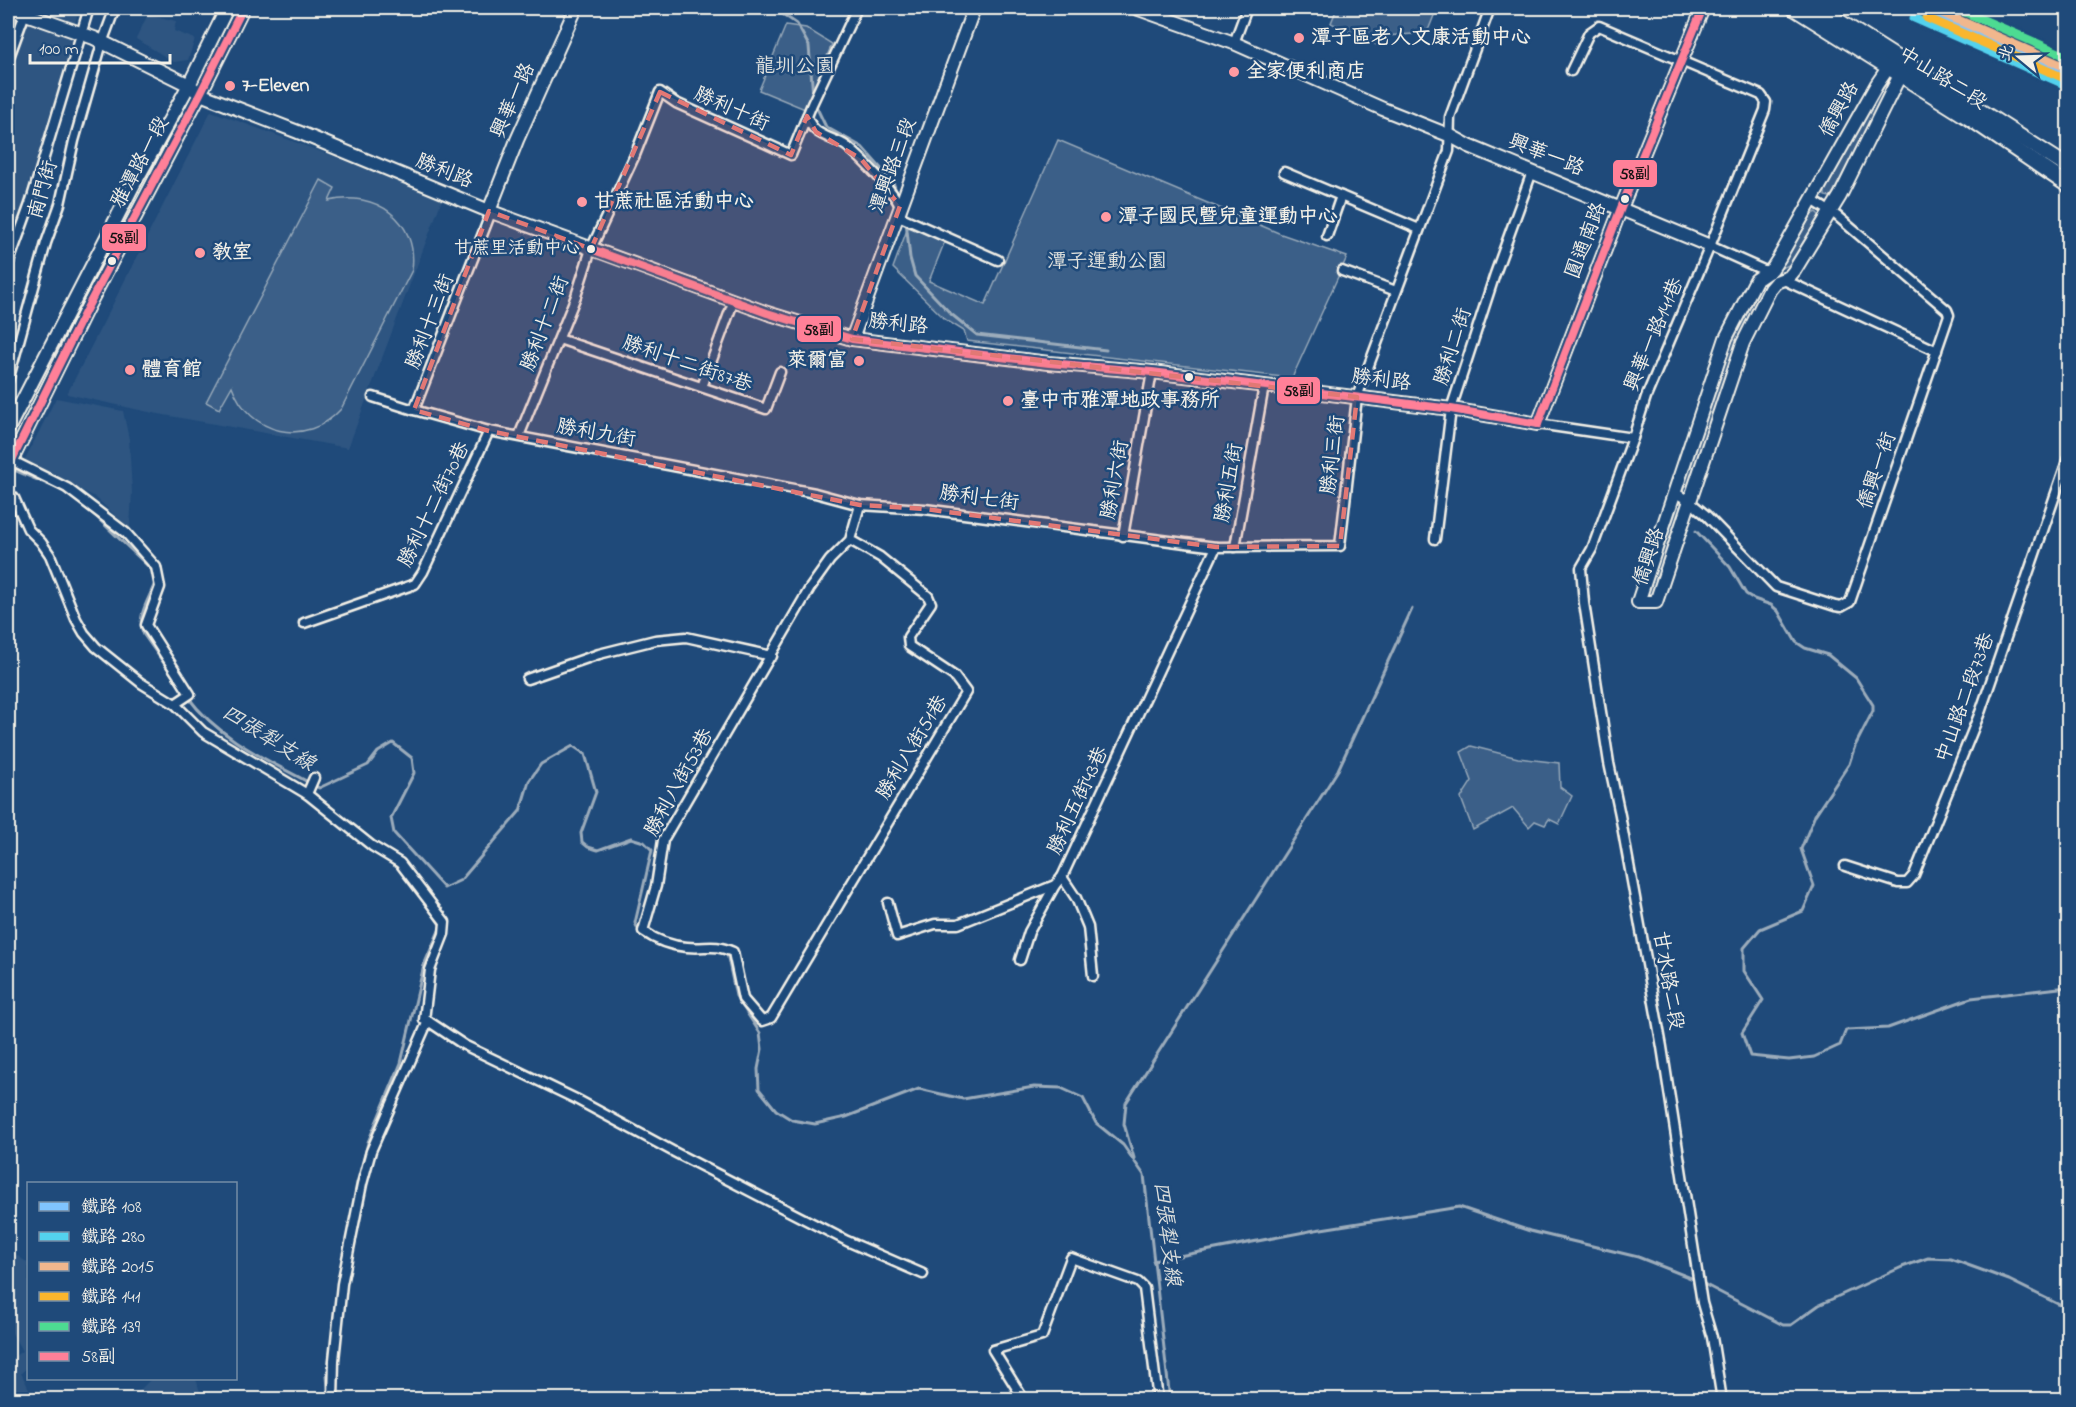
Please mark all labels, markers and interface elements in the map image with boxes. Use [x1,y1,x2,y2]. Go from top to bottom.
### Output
place label: 潭子區老人文康活動中心 [1311,24,1531,53]
scale bar [30,27,170,65]
north arrow [1989,27,2049,87]
marker: 潭子區老人文康活動中心 [1292,31,1306,45]
text: 100 m [39,37,79,63]
street label: 中山路二段 [1892,40,1992,118]
text: 北 [1993,41,2021,64]
park label: 龍圳公園 [755,53,835,82]
street label: 興華一路 [484,58,544,143]
place label: 全家便利商店 [1246,58,1366,87]
marker: 全家便利商店 [1227,65,1241,79]
place label: 7-Eleven [242,72,309,101]
street label: 僑興路 [1813,76,1868,143]
marker: 7-Eleven [223,79,237,93]
street label: 勝利十街 [689,80,773,140]
street label: 雅潭路一段 [105,112,177,214]
street label: 潭興路三段 [863,114,925,218]
street label: 興華一路 [1503,128,1589,185]
street label: 勝利路 [411,147,478,197]
street label: 南門街 [22,157,66,223]
line badge: 58副 [1612,159,1658,188]
text: 58副 [1619,163,1651,187]
place label: 甘蔗社區活動中心 [594,188,754,217]
unlabelled marker [1619,193,1631,205]
marker: 甘蔗社區活動中心 [575,195,589,209]
street label: 圓通南路 [1559,198,1615,284]
place label: 潭子國民暨兒童運動中心 [1118,203,1338,232]
marker: 潭子國民暨兒童運動中心 [1099,210,1113,224]
line badge: 58副 [101,223,147,252]
text: 58副 [108,227,140,251]
place label: 甘蔗里活動中心 [454,236,580,262]
place label: 教室 [212,239,252,268]
marker: 甘蔗里活動中心 [585,243,597,255]
marker: 教室 [193,246,207,260]
park label: 潭子運動公園 [1047,248,1167,277]
unlabelled marker [106,255,118,267]
street label: 勝利十三街 [400,270,462,374]
street label: 勝利十二街 [515,272,577,376]
street label: 興華一路141巷 [1618,273,1692,396]
street label: 勝利二街 [1428,304,1480,390]
street label: 勝利路 [867,307,930,343]
line badge: 58副 [796,315,842,343]
text: 58副 [803,319,835,343]
street label: 勝利十二街87巷 [618,329,757,401]
place label: 萊爾富 [787,347,847,376]
marker: 萊爾富 [852,354,866,368]
place label: 體育館 [142,356,202,385]
marker: 體育館 [123,363,137,377]
street label: 勝利路 [1349,363,1414,399]
unlabelled marker [1183,371,1195,383]
line badge: 58副 [1276,376,1321,405]
text: 58副 [1283,380,1315,404]
place label: 臺中市雅潭地政事務所 [1020,387,1220,416]
marker: 臺中市雅潭地政事務所 [1001,394,1015,408]
street label: 勝利九街 [554,413,638,455]
street label: 勝利三街 [1315,414,1353,496]
street label: 僑興一街 [1851,428,1905,514]
street label: 勝利十二街70巷 [392,436,478,573]
street label: 勝利六街 [1095,438,1137,522]
street label: 勝利五街 [1209,441,1251,525]
street label: 勝利七街 [937,479,1021,519]
street label: 僑興路 [1627,523,1673,590]
street label: 中山路二段73巷 [1929,628,2003,767]
street label: 勝利八街51巷 [870,689,956,806]
water label: 四張犁支線 [216,698,321,780]
street label: 勝利八街53巷 [638,723,722,842]
street label: 勝利五街43巷 [1041,741,1117,860]
street label: 甘水路二段 [1644,929,1690,1033]
water label: 四張犁支線 [1145,1180,1187,1289]
legend [27,1182,237,1380]
text: 鐵路 108 [81,1195,142,1221]
text: 鐵路 280 [81,1225,145,1251]
text: 鐵路 2015 [81,1255,154,1281]
text: 鐵路 141 [81,1285,141,1311]
text: 鐵路 139 [81,1315,141,1341]
text: 58副 [81,1345,116,1371]

